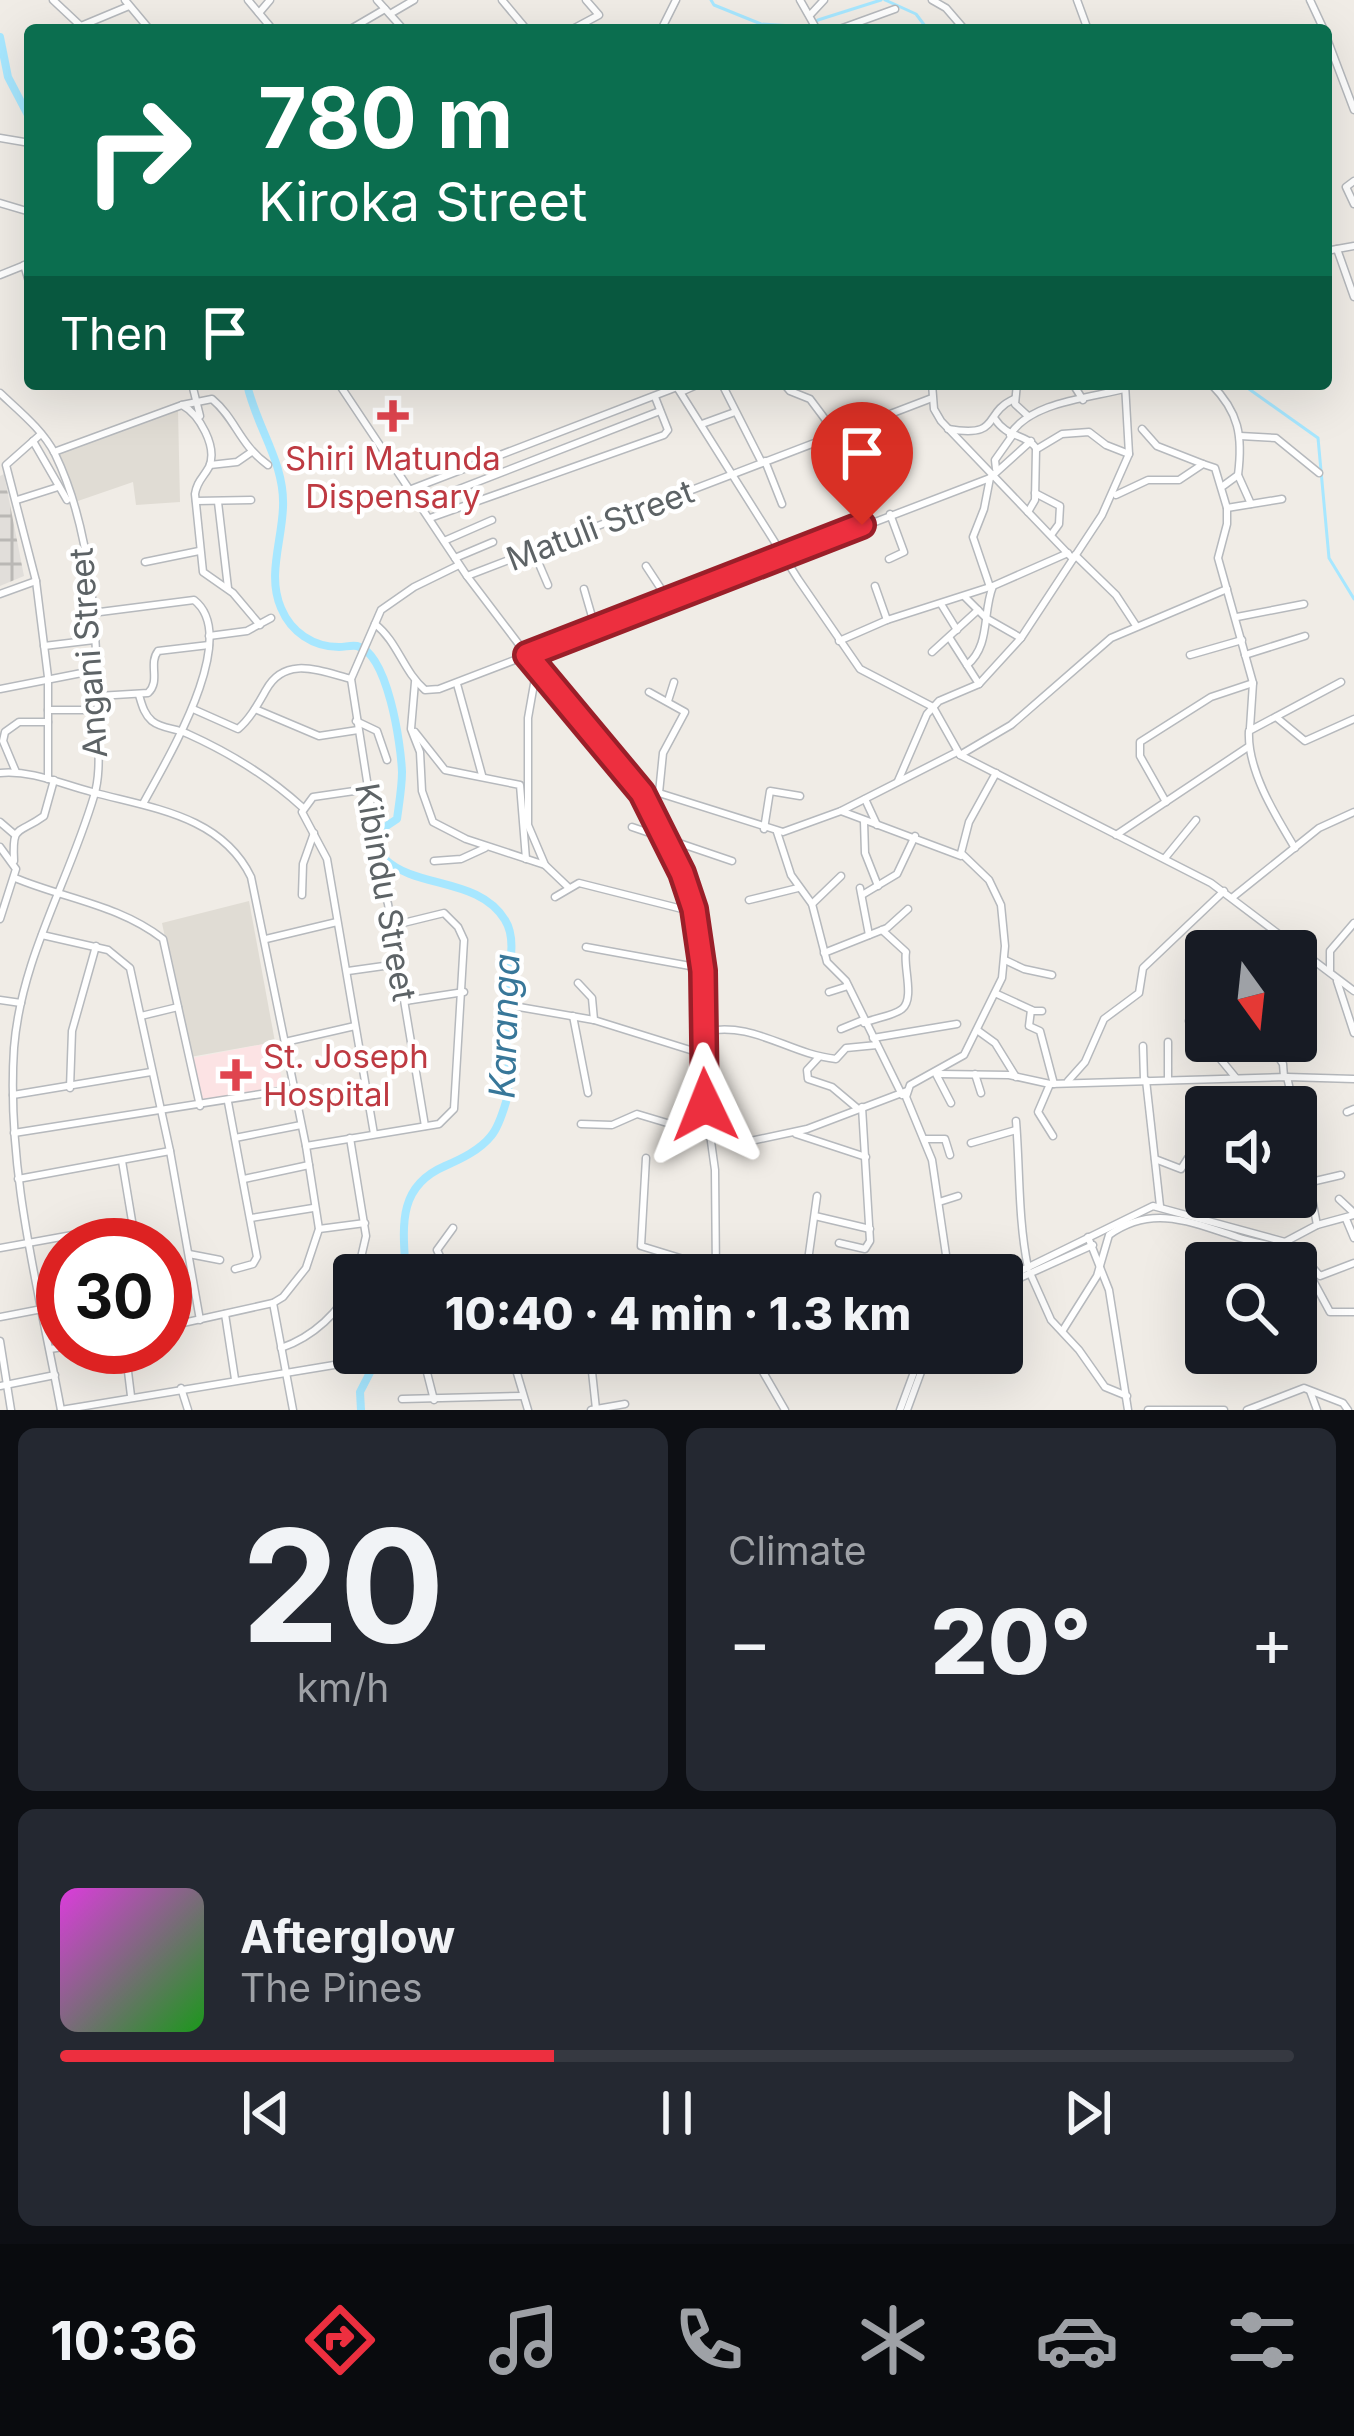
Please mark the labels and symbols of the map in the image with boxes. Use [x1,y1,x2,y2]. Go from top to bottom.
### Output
marker: Shiri Matunda Dispensary [377,400,409,432]
pin [811,402,913,525]
place label: Shiri Matunda Dispensary [285,438,501,516]
street label: Matuli Street [501,471,699,579]
street label: Angani Street [61,546,115,760]
street label: Kibindu Street [347,780,425,1004]
north arrow [1185,930,1317,1062]
water label: Karanga [479,953,529,1099]
place label: St. Joseph Hospital [263,1036,429,1114]
position arrow [642,1042,768,1168]
marker: St. Joseph Hospital [220,1059,252,1091]
speed limit sign: 30 [36,1218,192,1374]

